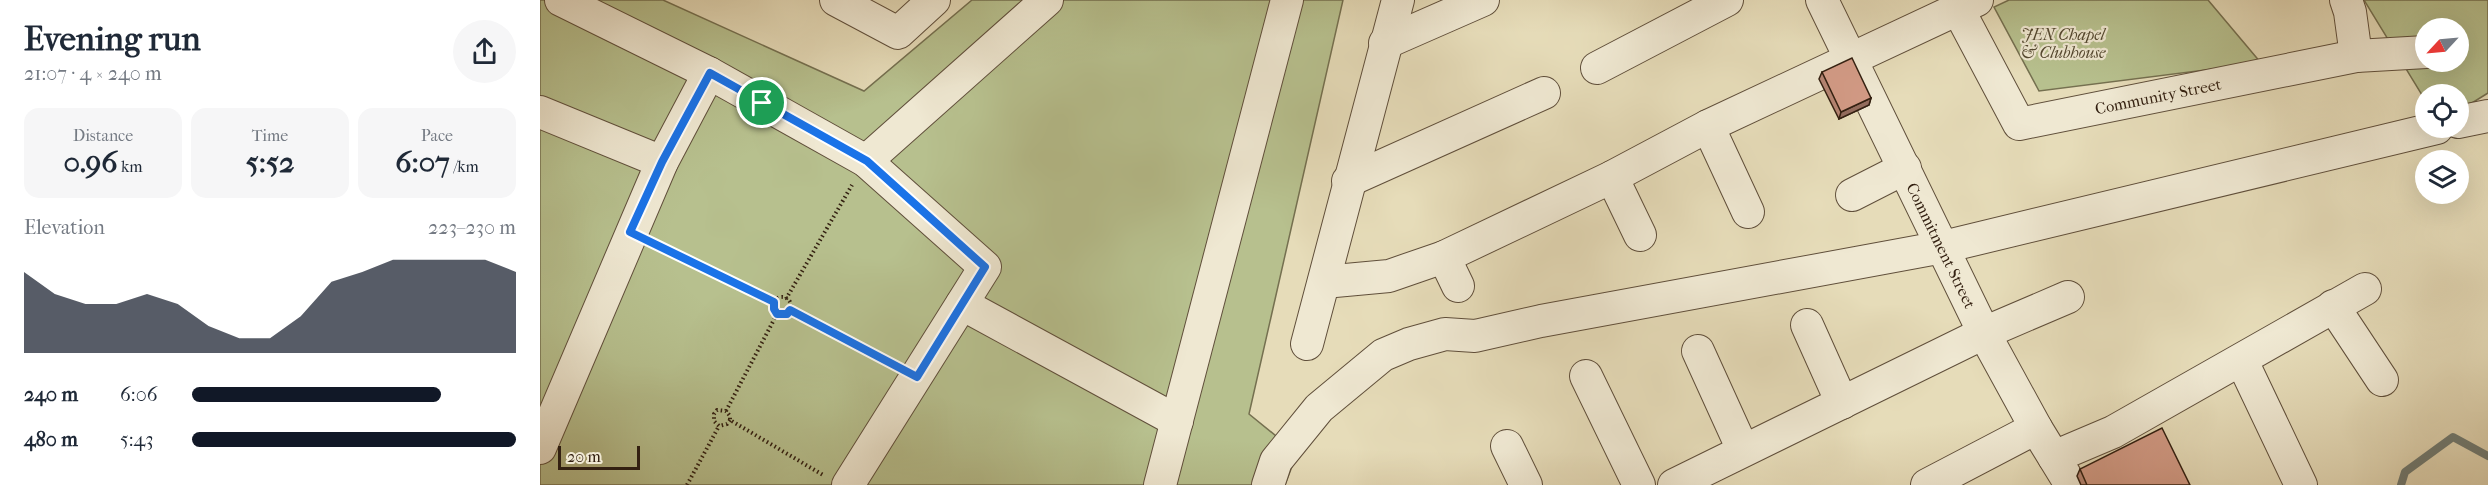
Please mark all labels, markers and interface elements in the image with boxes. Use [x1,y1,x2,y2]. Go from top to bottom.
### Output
north arrow [2415,18,2469,72]
map controls [2415,18,2469,204]
text: Evening run [24,20,201,59]
button: share [453,20,516,83]
park label: JEN Chapel & Clubhouse [2020,25,2107,62]
text: 21:07 · 4 × 240 m [24,62,162,85]
street label: Community Street [2093,74,2223,118]
pin [736,77,787,128]
button: locate [2415,84,2469,138]
icon: arrive [745,86,778,119]
text: Distance [73,126,133,145]
text: Time [252,126,288,145]
text: Pace [421,126,453,145]
text: 0.96 [64,145,117,180]
text: 5:52 [246,145,294,180]
text: 6:07 [395,145,450,180]
button: layers [2415,150,2469,204]
text: km [117,157,142,176]
text: /km [450,157,479,176]
street label: Commitment Street [1902,180,1980,312]
text: Elevation [24,216,105,239]
text: 223–230 m [428,216,516,239]
text: 240 m [24,383,78,406]
text: 6:06 [120,383,158,406]
text: 480 m [24,428,78,451]
text: 5:43 [120,428,154,451]
scale bar [558,443,640,470]
text: 20 m [567,447,601,466]

